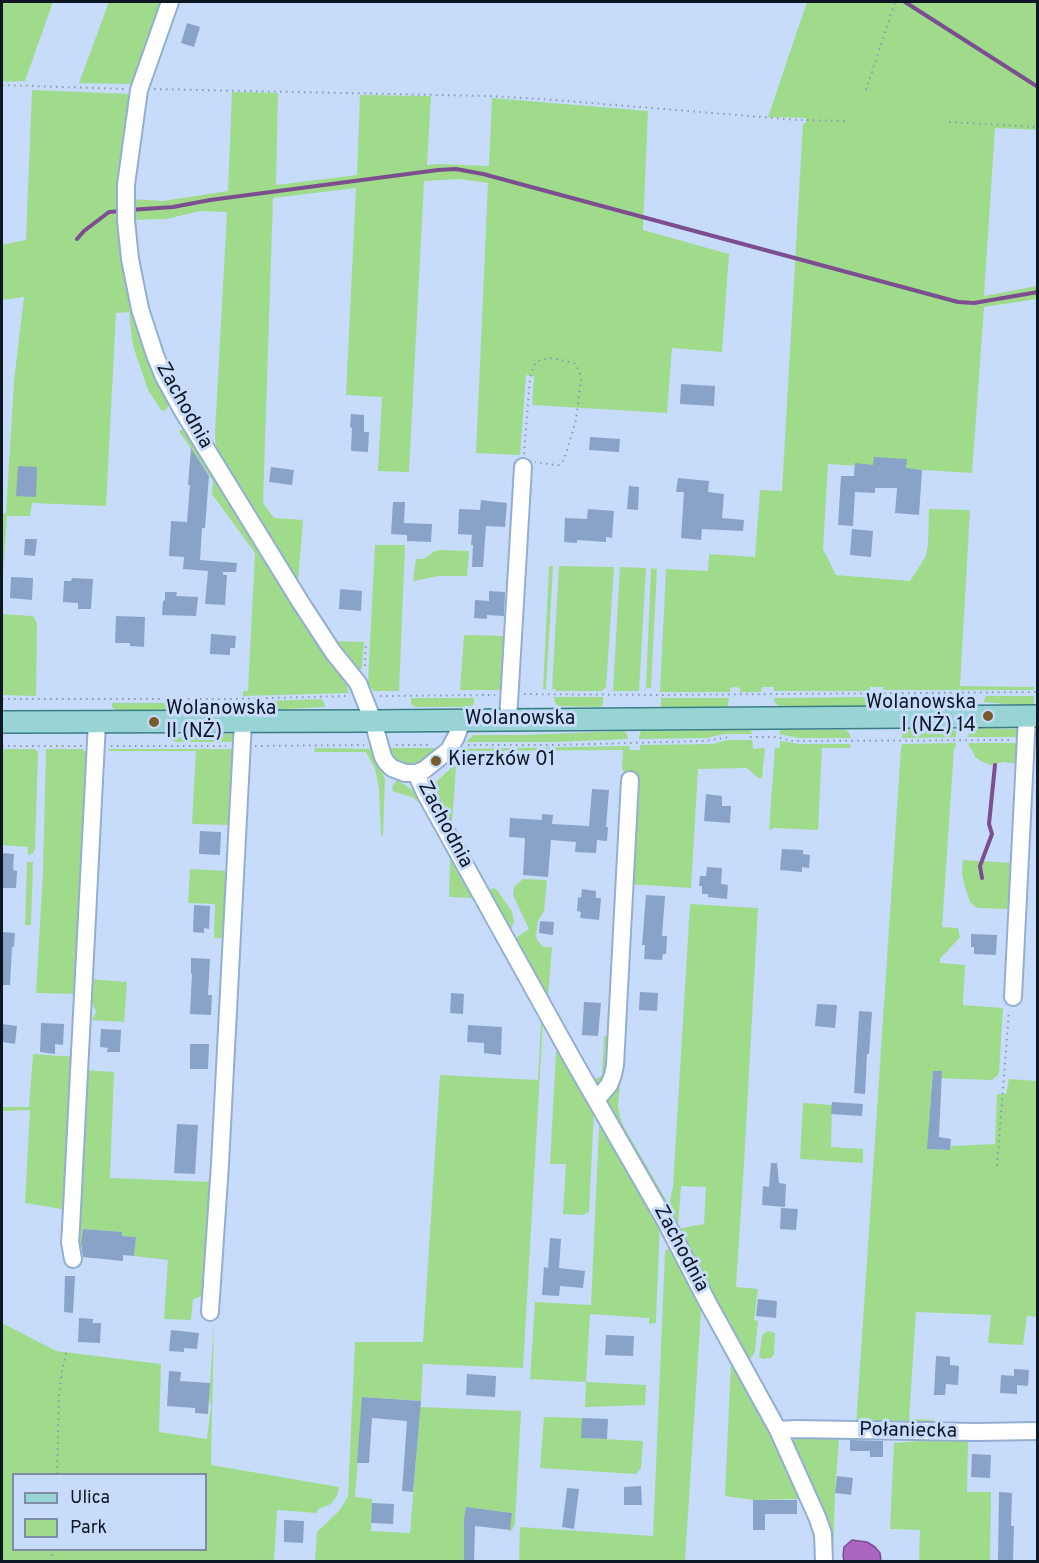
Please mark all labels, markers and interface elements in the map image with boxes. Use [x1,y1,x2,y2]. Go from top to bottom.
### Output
street label: Zachodnia [149,359,217,453]
place label: Wolanowska I (NŻ) 14 [866,692,976,739]
place label: Wolanowska II (NŻ) [166,698,276,745]
street label: Wolanowska [465,708,575,732]
marker: Wolanowska I (NŻ) 14 [981,709,995,723]
marker: Wolanowska II (NŻ) [147,715,161,729]
place label: Kierzków 01 [448,749,555,773]
marker: Kierzków 01 [429,754,443,768]
street label: Zachodnia [411,777,477,873]
street label: Zachodnia [647,1201,713,1297]
street label: Połaniecka [859,1419,957,1445]
legend [12,1473,207,1551]
text: Ulica [70,1487,110,1510]
text: Park [70,1517,107,1540]

